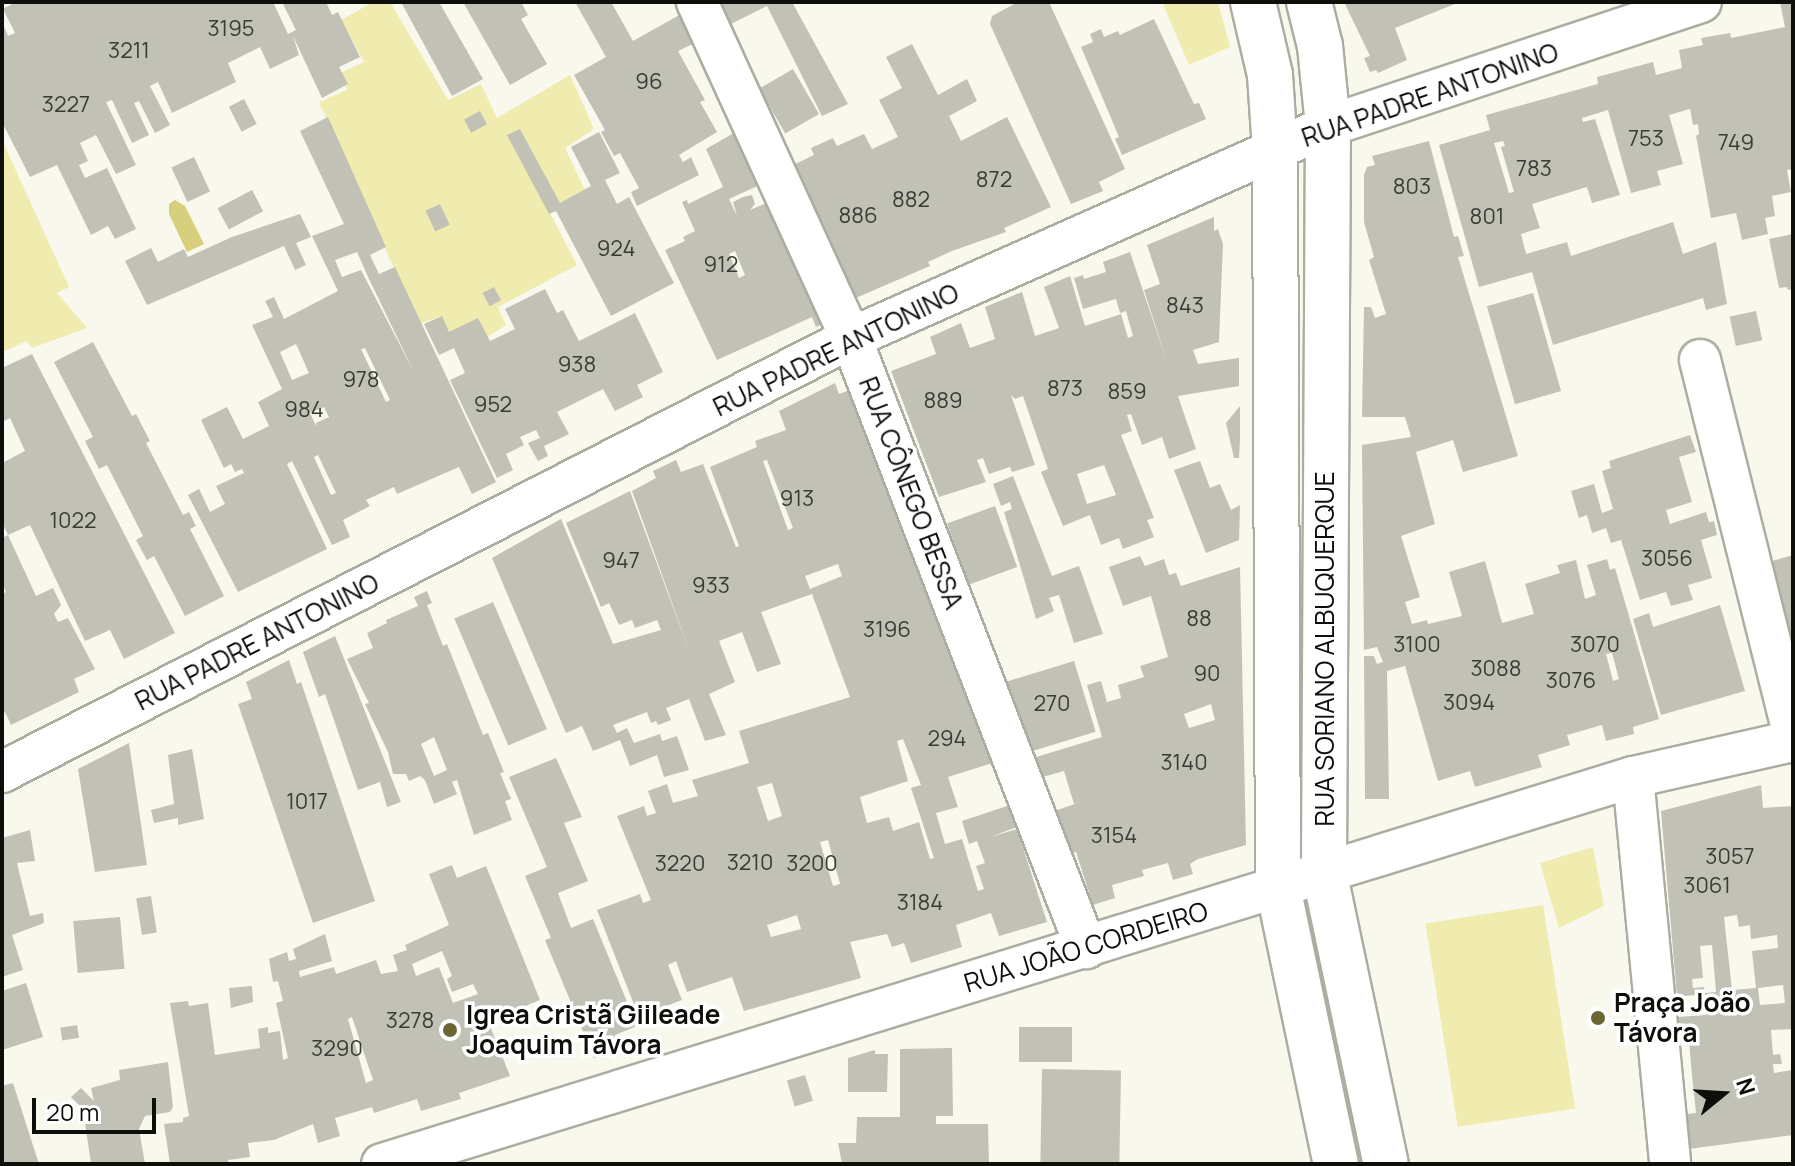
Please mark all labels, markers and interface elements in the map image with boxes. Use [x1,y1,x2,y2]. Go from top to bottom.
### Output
house number: 3195 [207,16,255,42]
street label: RUA PADRE ANTONINO [1298,36,1562,154]
house number: 3211 [108,38,150,64]
house number: 96 [635,69,663,95]
house number: 3227 [42,92,90,118]
house number: 753 [1628,126,1664,152]
house number: 749 [1718,130,1754,156]
house number: 783 [1516,156,1552,182]
house number: 872 [976,167,1012,193]
house number: 803 [1393,174,1431,200]
house number: 882 [892,187,930,213]
house number: 886 [838,203,878,229]
house number: 801 [1470,204,1504,230]
house number: 924 [597,236,635,262]
house number: 912 [704,252,738,278]
street label: RUA PADRE ANTONINO [708,277,964,423]
house number: 843 [1166,293,1204,319]
house number: 938 [558,352,596,378]
house number: 978 [342,367,380,393]
street label: RUA CÔNEGO BESSA [852,373,970,613]
house number: 873 [1047,376,1083,402]
house number: 859 [1107,379,1147,405]
house number: 889 [923,388,963,414]
house number: 952 [474,392,512,418]
house number: 984 [284,397,324,423]
street label: RUA SORIANO ALBUQUERQUE [1309,471,1341,827]
house number: 913 [780,486,814,512]
house number: 1022 [49,508,97,534]
house number: 3056 [1641,546,1693,572]
house number: 947 [602,548,640,574]
street label: RUA PADRE ANTONINO [130,567,384,717]
house number: 933 [692,573,730,599]
house number: 88 [1186,606,1212,632]
house number: 3196 [863,617,911,643]
house number: 3100 [1393,632,1441,658]
house number: 3070 [1570,632,1620,658]
house number: 3088 [1470,656,1522,682]
house number: 90 [1193,661,1221,687]
house number: 3076 [1546,668,1596,694]
house number: 3094 [1443,690,1495,716]
house number: 270 [1033,691,1071,717]
house number: 294 [927,726,967,752]
house number: 3140 [1160,750,1208,776]
house number: 1017 [286,789,328,815]
house number: 3154 [1091,823,1137,849]
house number: 3057 [1705,844,1755,870]
house number: 3210 [727,850,773,876]
house number: 3220 [655,851,705,877]
house number: 3200 [786,851,838,877]
house number: 3061 [1683,873,1731,899]
house number: 3184 [897,890,943,916]
street label: RUA JOÃO CORDEIRO [960,895,1212,999]
place label: Praça João Távora [1614,987,1751,1048]
place label: Igrea Cristã Giileade Joaquim Távora [466,999,720,1060]
house number: 3278 [386,1008,434,1034]
marker: Praça João Távora [1589,1009,1607,1027]
marker: Igrea Cristã Giileade Joaquim Távora [441,1021,459,1039]
house number: 3290 [311,1036,363,1062]
north arrow [1683,1054,1763,1134]
text: N [1729,1074,1763,1099]
scale bar [36,1082,160,1132]
text: 20 m [46,1095,99,1128]

